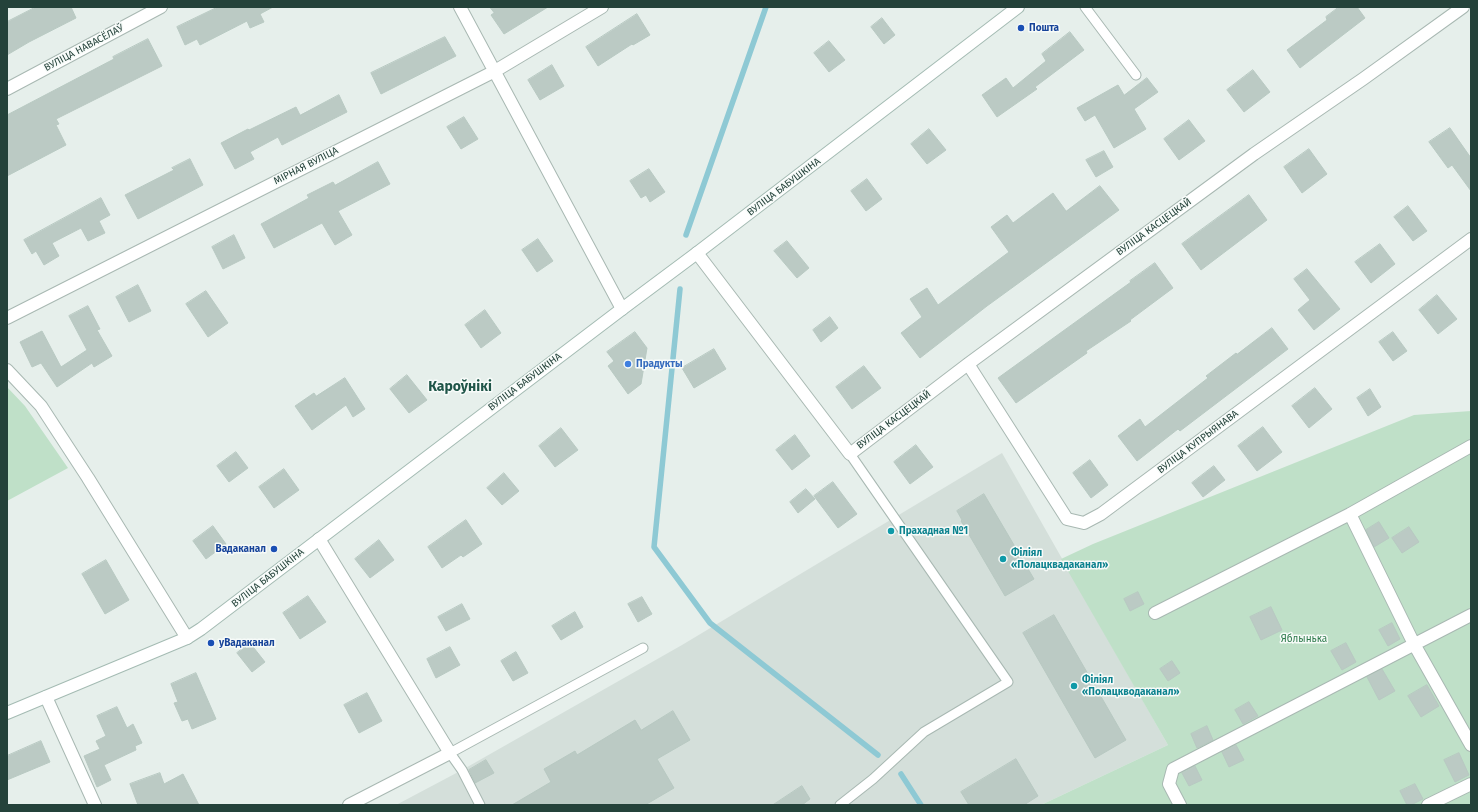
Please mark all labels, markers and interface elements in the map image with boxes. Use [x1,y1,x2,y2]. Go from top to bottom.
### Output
street label: ВУЛІЦА НАВАСЁЛАЎ [42,22,126,74]
place label: Пошта [1029,22,1059,34]
marker: Пошта [1016,23,1026,33]
street label: МІРНАЯ ВУЛІЦА [272,145,340,187]
street label: ВУЛІЦА БАБУШКІНА [745,156,823,218]
street label: ВУЛІЦА КАСЦЕЦКАЙ [1114,196,1194,258]
street label: ВУЛІЦА БАБУШКІНА [486,351,564,413]
place label: Прадукты [636,358,683,370]
marker: Прадукты [623,359,633,369]
district label: Кароўнікі [428,379,492,395]
street label: ВУЛІЦА КАСЦЕЦКАЙ [855,388,933,452]
street label: ВУЛІЦА КУПРЫЯНАВА [1155,408,1241,476]
place label: Прахадная №1 [899,525,968,537]
marker: Прахадная №1 [886,526,896,536]
place label: Вадаканал [215,543,266,555]
marker: Вадаканал [269,544,279,554]
street label: ВУЛІЦА БАБУШКІНА [229,546,307,610]
place label: Філіял «Полацквадаканал» [1011,547,1108,570]
marker: Філіял «Полацквадаканал» [998,554,1008,564]
park label: Яблынька [1281,633,1327,645]
place label: уВадаканал [219,637,275,649]
marker: уВадаканал [206,638,216,648]
place label: Філіял «Полацкводаканал» [1082,674,1180,698]
marker: Філіял «Полацкводаканал» [1069,681,1079,691]

